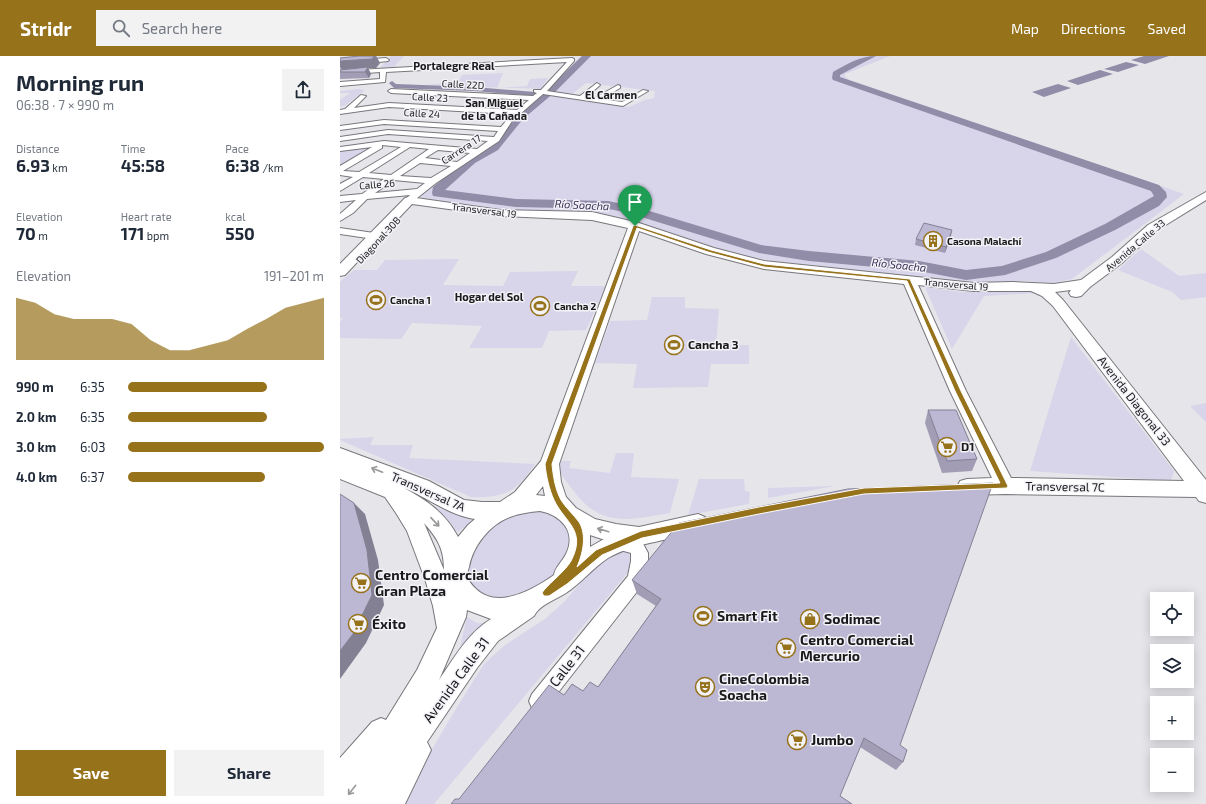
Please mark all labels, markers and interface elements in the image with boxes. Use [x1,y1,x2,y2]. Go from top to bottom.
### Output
search box [96,10,376,46]
text: Stridr [20,17,72,40]
icon: search [110,17,132,39]
text: Search here [142,19,222,37]
text: Map [1011,20,1039,37]
text: Directions [1061,20,1126,37]
text: Saved [1148,20,1186,37]
district label: Portalegre Real [413,59,495,72]
text: Morning run [16,69,144,95]
button: share [282,69,324,111]
street label: Calle 22D [441,77,485,91]
district label: El Carmen [585,88,637,101]
street label: Calle 23 [412,90,448,104]
district label: San Miguel de la Cañada [461,96,527,122]
text: 06:38 · 7 × 990 m [16,97,114,113]
street label: Calle 24 [403,106,441,120]
street label: Carrera 17 [439,132,483,166]
text: Distance [16,142,59,155]
text: Time [121,142,145,155]
text: Pace [225,142,249,155]
text: 6.93 [16,155,50,175]
text: 45:58 [121,155,165,175]
text: 6:38 [225,155,260,175]
text: km [50,161,68,174]
text: /km [260,161,283,174]
street label: Calle 26 [359,176,396,192]
pin [618,185,652,226]
icon: arrive [624,191,646,213]
water label: Río Soacha [554,197,610,212]
street label: Transversal 19 [451,200,517,220]
text: Elevation [16,210,63,223]
text: Heart rate [121,210,172,223]
text: kcal [225,210,245,223]
street label: Diagonal 30B [353,214,403,266]
street label: Avenida Calle 33 [1103,217,1167,273]
text: 70 [16,223,36,243]
text: 171 [121,223,144,243]
text: 550 [225,223,255,243]
text: m [36,229,48,242]
text: bpm [144,229,169,242]
building icon: Casona Malachí [922,230,944,252]
place label: Casona Malachí [947,235,1023,247]
water label: Río Soacha [871,255,927,274]
text: Elevation [16,268,71,284]
text: 191–201 m [264,268,324,284]
street label: Transversal 19 [923,275,989,293]
sports icon: Cancha 1 [365,289,387,311]
district label: Hogar del Sol [455,290,524,303]
place label: Cancha 1 [390,294,431,306]
sports icon: Cancha 2 [529,295,551,317]
place label: Cancha 2 [554,300,597,312]
sports icon: Cancha 3 [663,334,685,356]
place label: Cancha 3 [688,337,739,351]
street label: Avenida Diagonal 33 [1095,353,1174,448]
text: 990 m [16,379,54,395]
text: 6:35 [80,379,105,395]
text: 2.0 km [16,409,56,425]
text: 6:35 [80,409,105,425]
supermarket icon: D1 [936,436,958,458]
text: 3.0 km [16,439,56,455]
text: 6:03 [80,439,106,455]
place label: D1 [961,439,974,453]
one-way arrow [371,466,383,474]
street label: Transversal 7A [389,468,468,514]
text: 4.0 km [16,469,57,485]
text: 6:37 [80,469,104,485]
street label: Transversal 7C [1025,478,1105,494]
one-way arrow [430,516,439,526]
one-way arrow [597,526,610,533]
place label: Centro Comercial Gran Plaza [375,566,489,599]
supermarket icon: Centro Comercial Gran Plaza [350,572,372,594]
map controls [1150,592,1194,792]
button: locate [1150,592,1194,636]
sports icon: Smart Fit [692,605,714,627]
place label: Smart Fit [717,607,778,624]
shop icon: Sodimac [799,608,821,630]
place label: Sodimac [824,610,880,627]
supermarket icon: Éxito [347,613,369,635]
place label: Éxito [372,615,406,632]
place label: Centro Comercial Mercurio [800,631,914,664]
street label: Avenida Calle 31 [419,634,492,726]
supermarket icon: Centro Comercial Mercurio [775,637,797,659]
street label: Calle 31 [545,642,588,690]
button: layers [1150,644,1194,688]
place label: CineColombia Soacha [719,670,809,703]
theatre icon: CineColombia Soacha [694,676,716,698]
button: + [1150,696,1194,740]
supermarket icon: Jumbo [786,729,808,751]
place label: Jumbo [811,731,853,748]
button: − [1150,748,1194,792]
button: Save [16,750,166,796]
button: Share [174,750,324,796]
one-way arrow [348,785,357,796]

